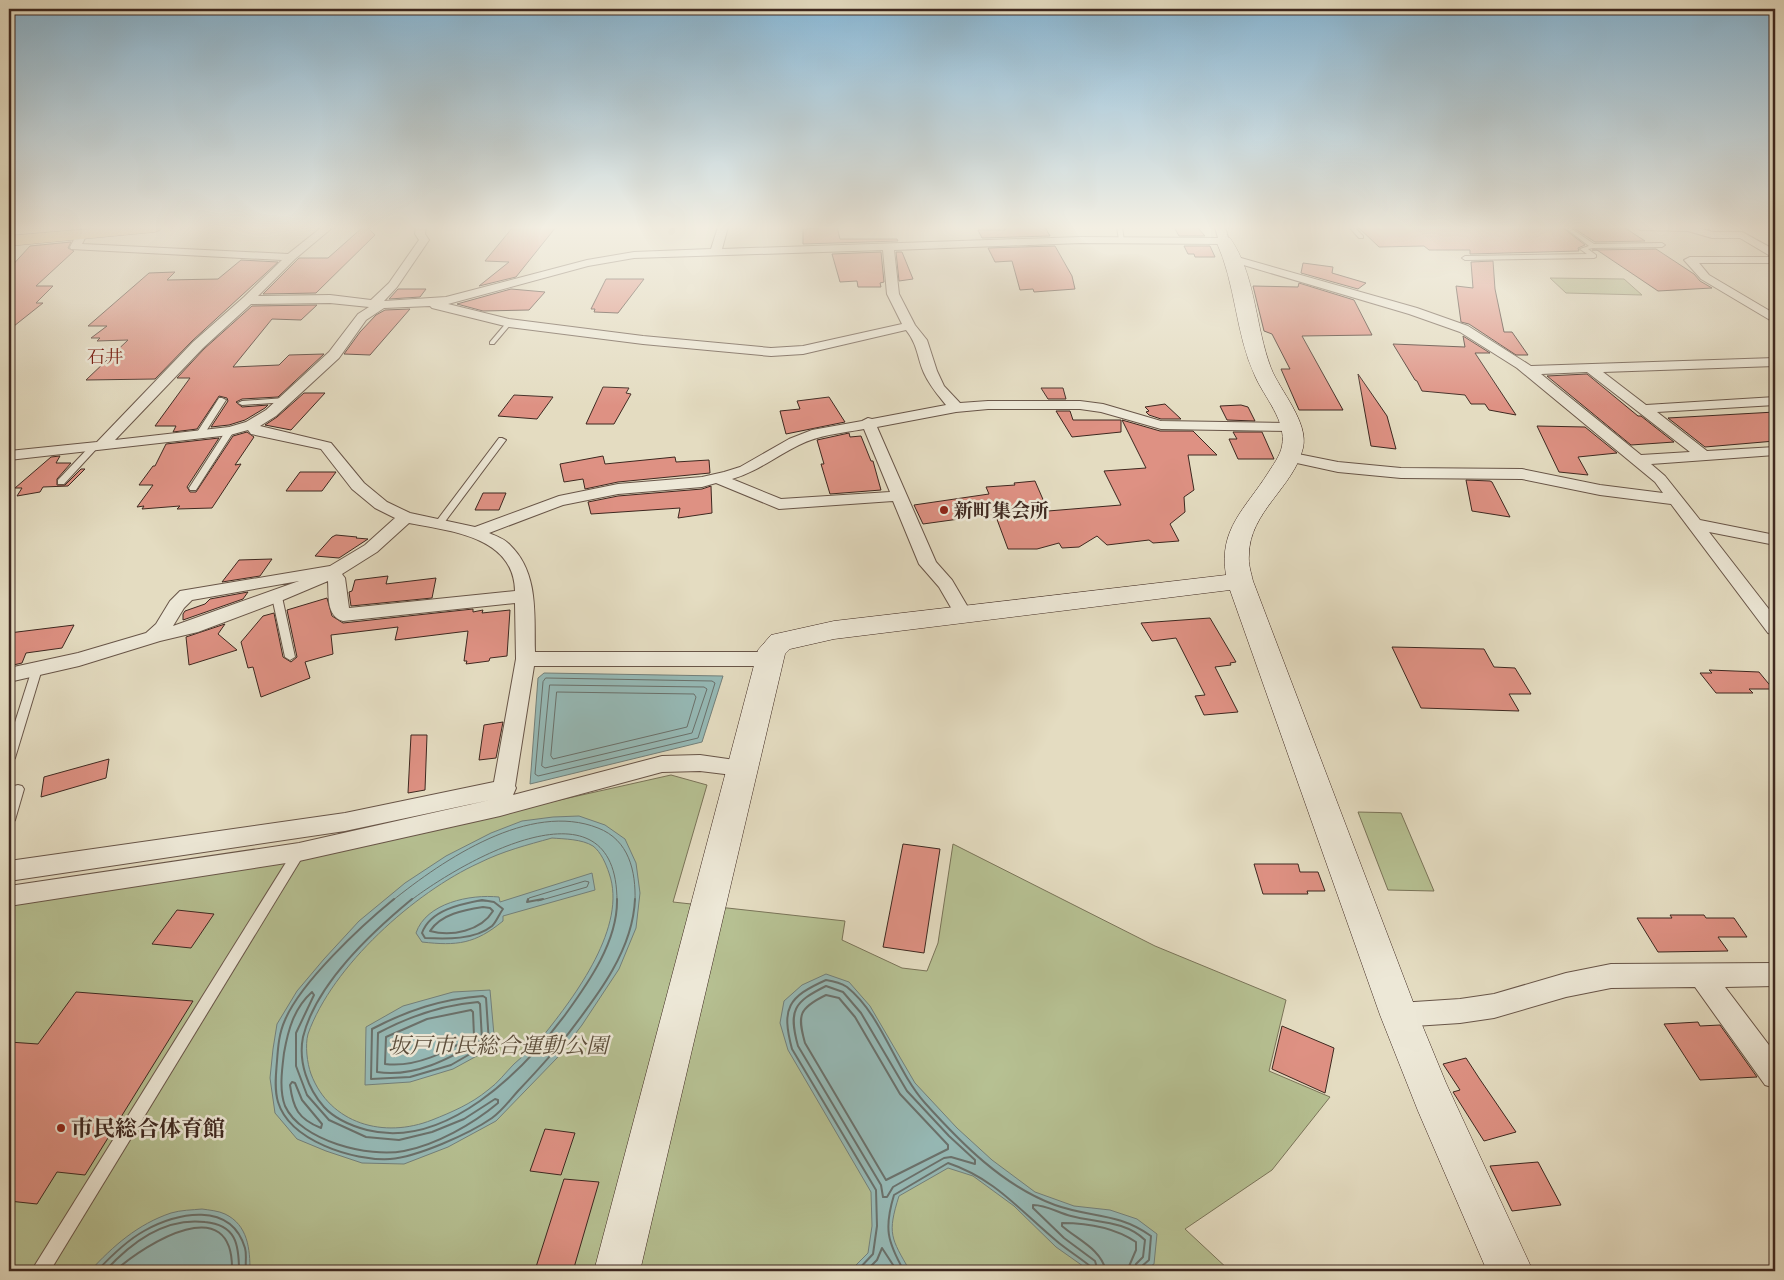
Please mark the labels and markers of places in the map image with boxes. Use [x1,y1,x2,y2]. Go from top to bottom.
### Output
place label: 新町集会所 [954,499,1049,522]
marker: 新町集会所 [938,504,950,516]
place label: 市民総合体育館 [71,1115,225,1142]
marker: 市民総合体育館 [55,1122,67,1134]

